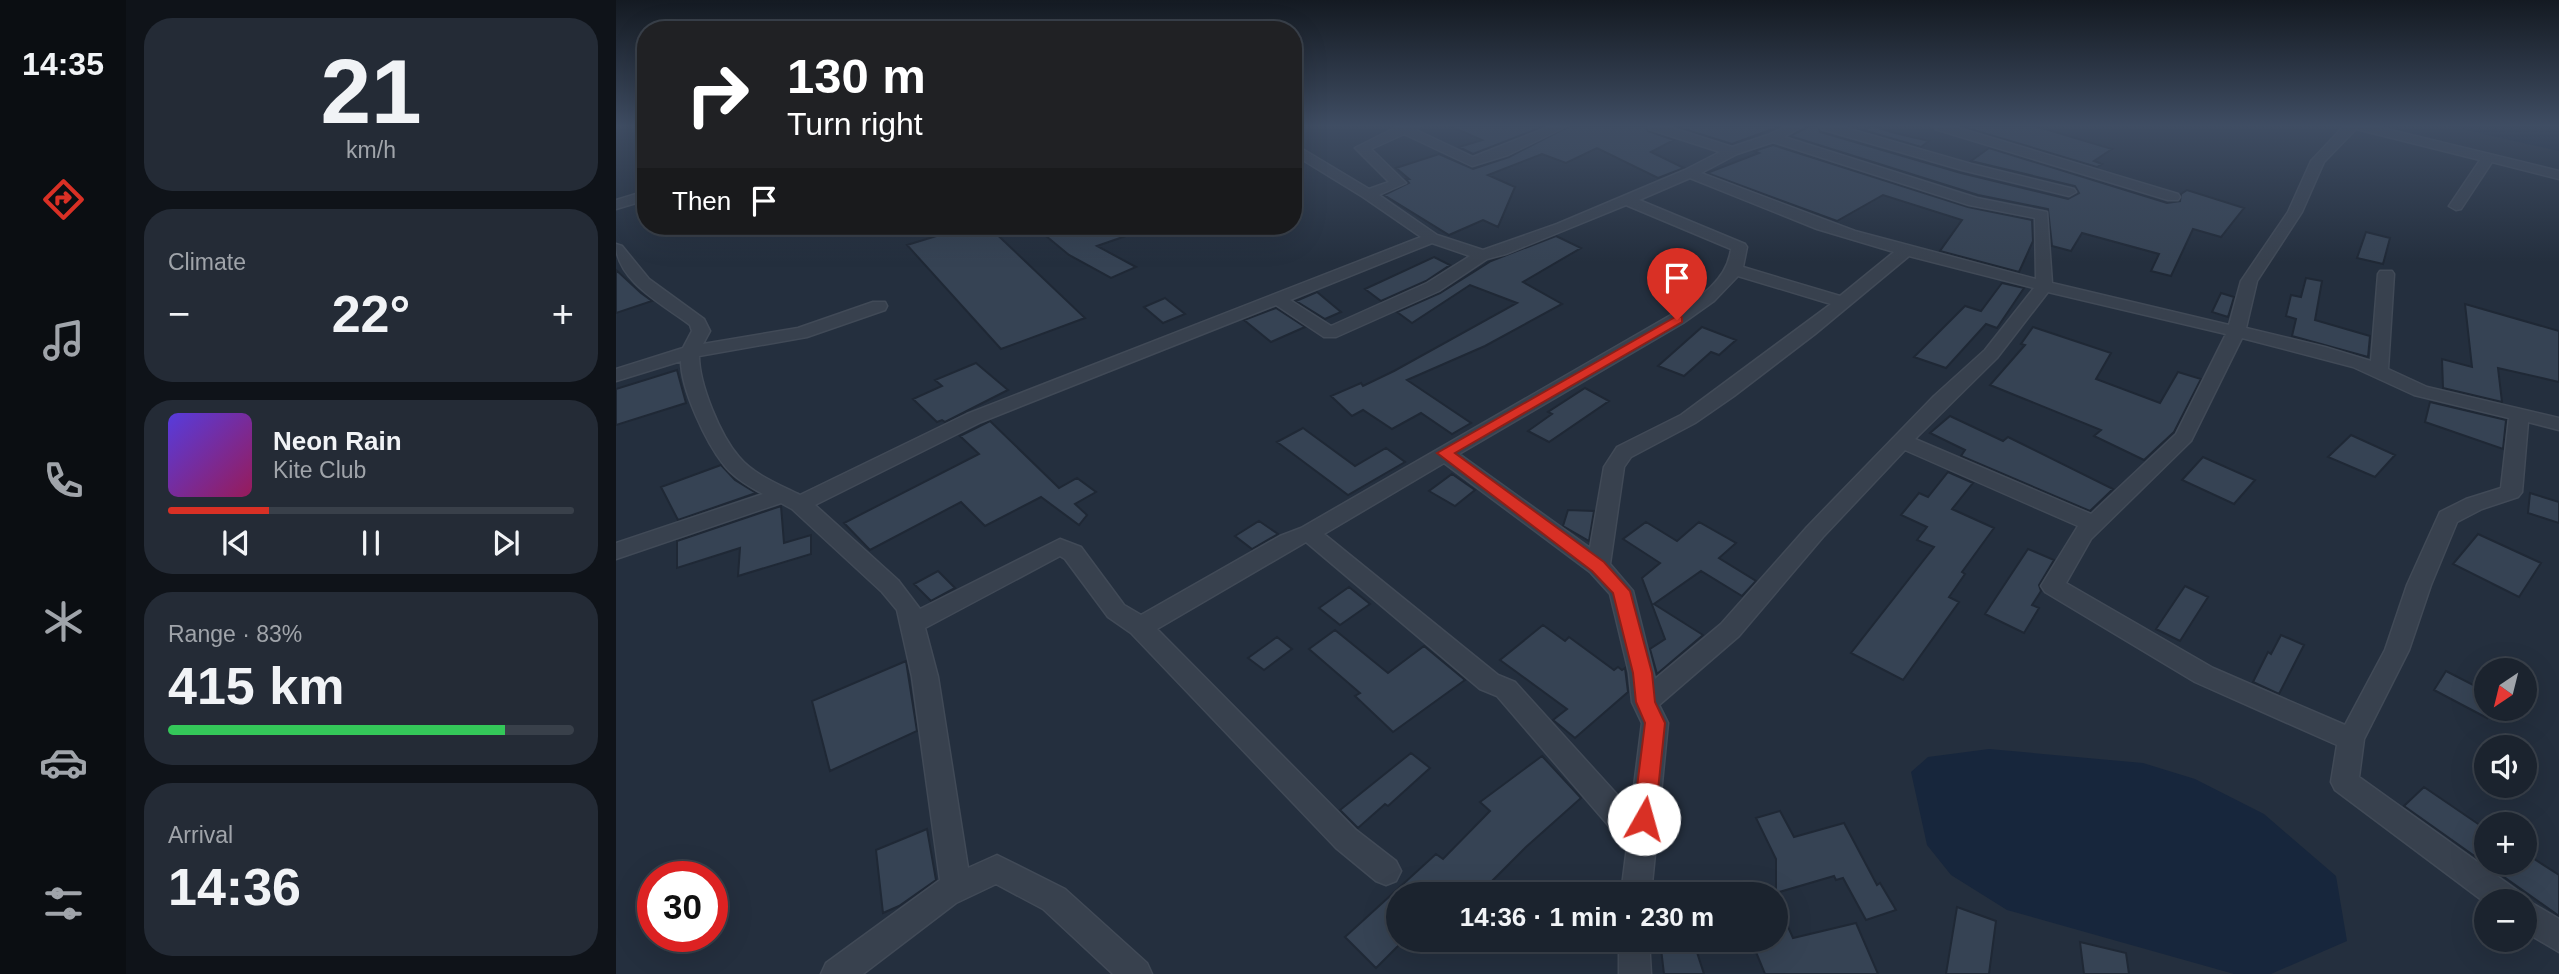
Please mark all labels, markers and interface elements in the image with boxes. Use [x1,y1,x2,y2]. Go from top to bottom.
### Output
text: 21 [320,41,422,142]
text: 14:35 [22,46,104,82]
icon: right [672,49,763,140]
text: 130 m [787,49,926,103]
text: Turn right [787,106,923,142]
text: km/h [346,137,396,163]
icon: directions [39,175,88,224]
icon: arrive [745,182,783,220]
text: Then [672,186,731,216]
pin [1647,248,1707,320]
text: Climate [168,249,246,275]
icon: arrive [1658,259,1696,297]
text: 22° [332,285,410,343]
text: − [168,293,190,335]
text: + [552,293,574,335]
icon: music [39,316,88,365]
text: Neon Rain [273,426,402,456]
icon: phone [39,456,88,505]
text: Kite Club [273,457,366,483]
icon: previous [217,524,255,562]
icon: pause [352,524,390,562]
icon: next [487,524,525,562]
icon: climate [39,597,88,646]
text: Range · 83% [168,621,302,647]
text: 415 km [168,657,344,715]
north arrow [2474,658,2538,721]
map controls [2474,658,2537,952]
button: sound [2474,735,2537,798]
icon: car [39,738,88,787]
position arrow [1607,782,1681,856]
button: + [2474,812,2537,875]
text: Arrival [168,822,233,848]
text: 14:36 [168,858,301,916]
speed limit sign: 30 [637,861,728,952]
icon: filters [39,879,88,928]
button: − [2474,889,2537,952]
text: 14:36 · 1 min · 230 m [1460,902,1714,932]

